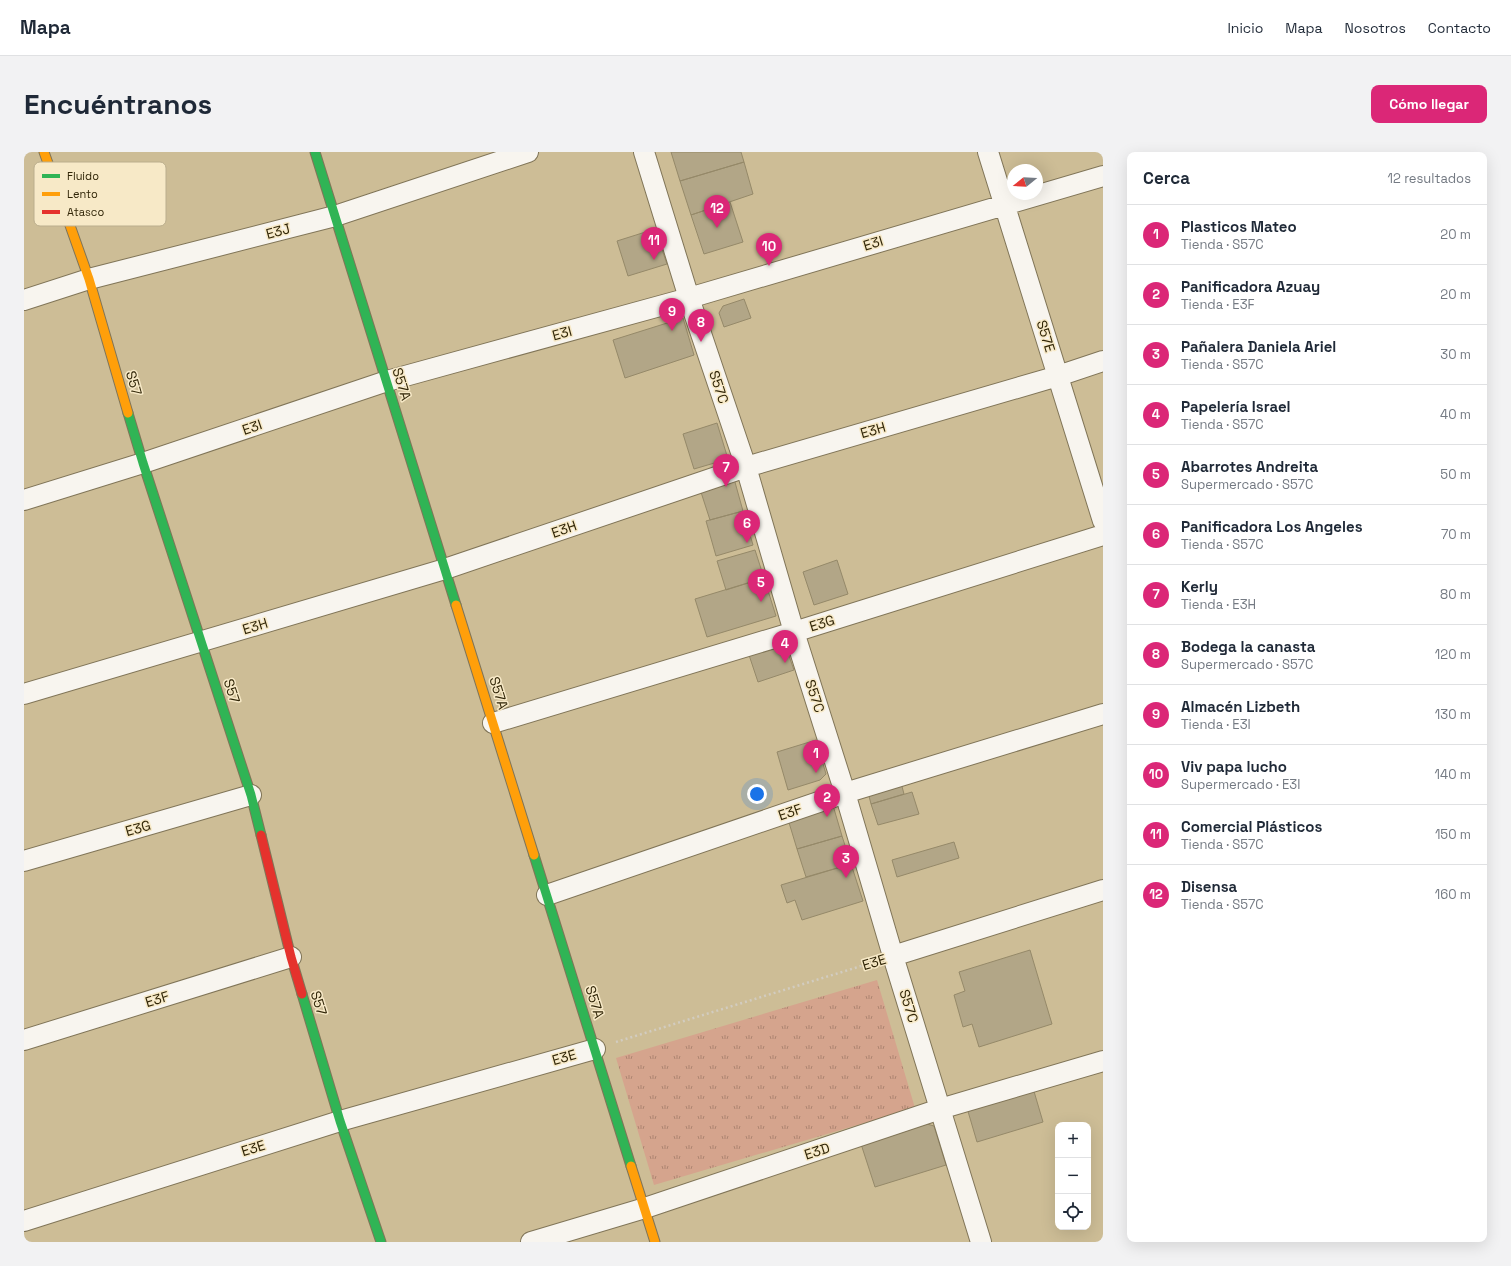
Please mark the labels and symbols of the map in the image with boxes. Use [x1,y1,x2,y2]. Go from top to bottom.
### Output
legend [34,162,166,226]
north arrow [1007,164,1043,200]
text: Fluido [67,169,99,183]
text: Lento [67,187,98,201]
pin: 12 [704,195,730,228]
text: Atasco [67,205,104,219]
street label: E3J [264,219,292,243]
pin: 11 [641,227,667,260]
street label: E3I [861,232,885,254]
pin: 10 [756,233,782,266]
pin: 9 [659,298,685,331]
pin: 8 [688,309,714,342]
street label: S57E [1033,318,1059,354]
street label: E3I [550,322,574,344]
street label: S57A [388,365,416,403]
street label: S57C [705,368,733,406]
street label: S57 [122,369,146,397]
street label: E3I [240,415,264,439]
street label: E3H [858,418,888,442]
pin: 7 [713,454,739,487]
pin: 6 [734,510,760,543]
street label: E3H [549,516,579,542]
pin: 5 [748,569,774,602]
street label: E3G [807,611,837,635]
street label: E3H [240,614,270,638]
pin: 4 [772,630,798,663]
street label: S57A [485,674,513,712]
street label: S57 [220,676,244,706]
street label: S57C [801,677,829,715]
pin: 1 [803,740,829,773]
your location [747,784,767,804]
pin: 2 [814,784,840,817]
street label: E3F [776,799,805,824]
street label: E3G [123,816,153,840]
pin: 3 [833,845,859,878]
street label: E3E [860,950,888,974]
street label: S57A [581,983,609,1021]
street label: E3F [143,987,171,1011]
street label: S57C [895,987,923,1025]
street label: S57 [307,989,331,1018]
street label: E3E [550,1045,578,1069]
street label: E3E [239,1136,267,1160]
street label: E3D [802,1138,832,1164]

